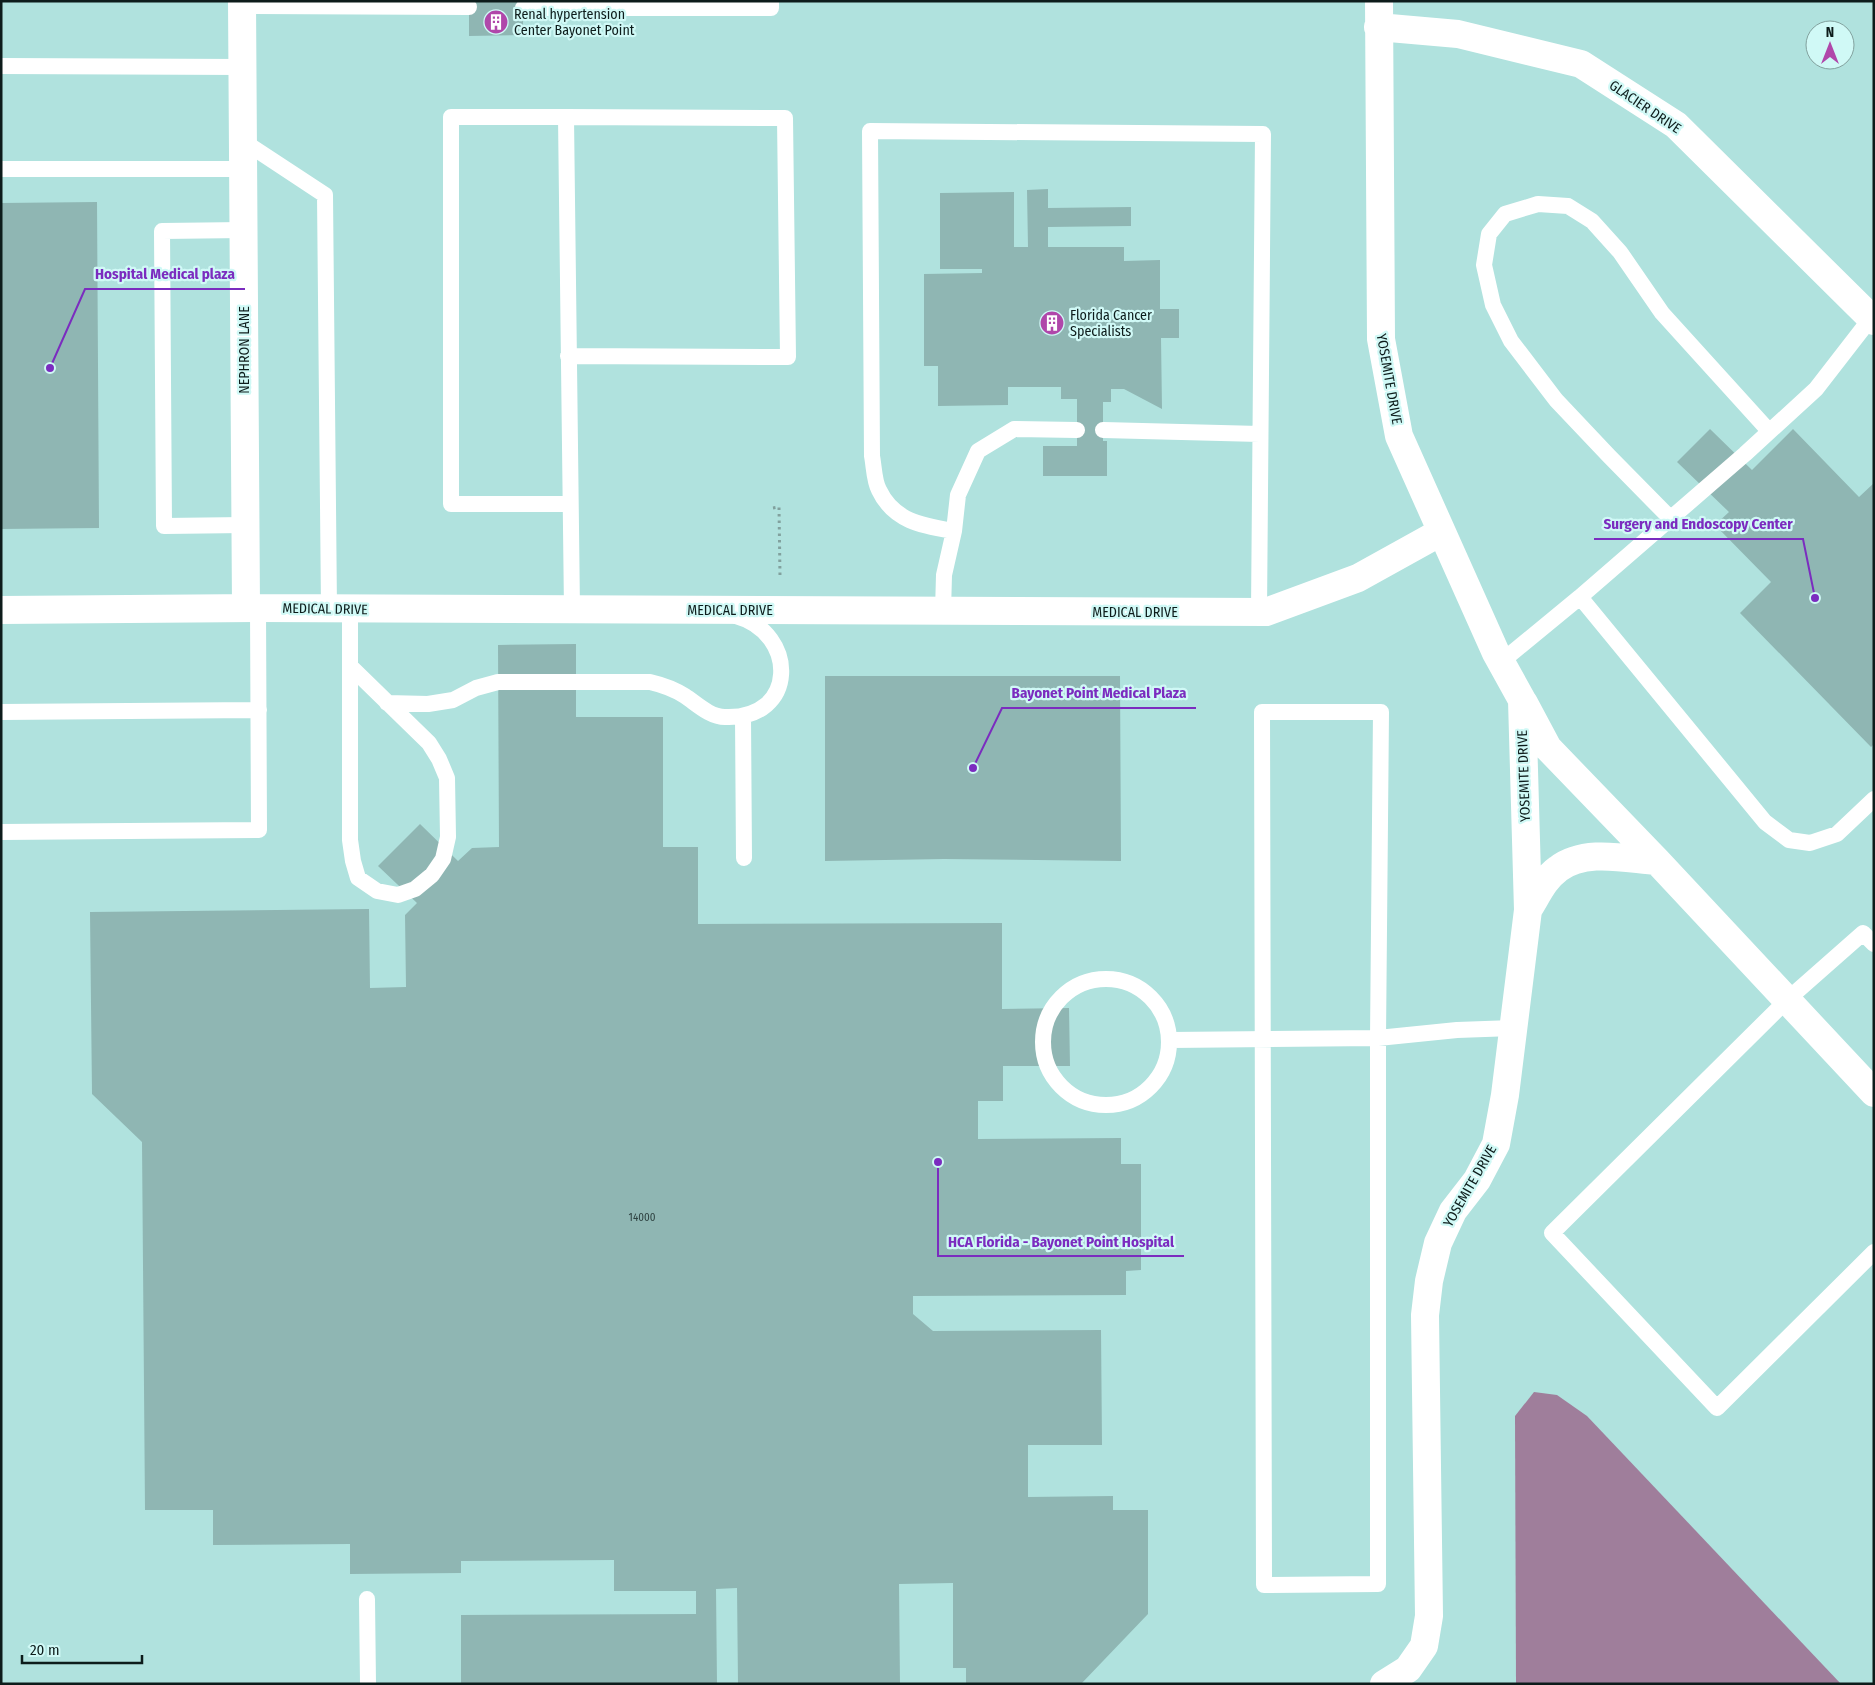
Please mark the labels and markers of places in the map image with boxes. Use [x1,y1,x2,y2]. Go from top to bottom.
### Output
place label: Renal hypertension Center Bayonet Point [514,6,635,39]
building icon: Renal hypertension Center Bayonet Point [483,9,509,35]
callout: Hospital Medical plaza [85,259,245,289]
place label: Florida Cancer Specialists [1070,307,1152,340]
building icon: Florida Cancer Specialists [1039,310,1065,336]
callout: Surgery and Endoscopy Center [1594,509,1803,539]
callout: Bayonet Point Medical Plaza [1002,678,1196,708]
callout: HCA Florida - Bayonet Point Hospital [938,1226,1184,1256]

